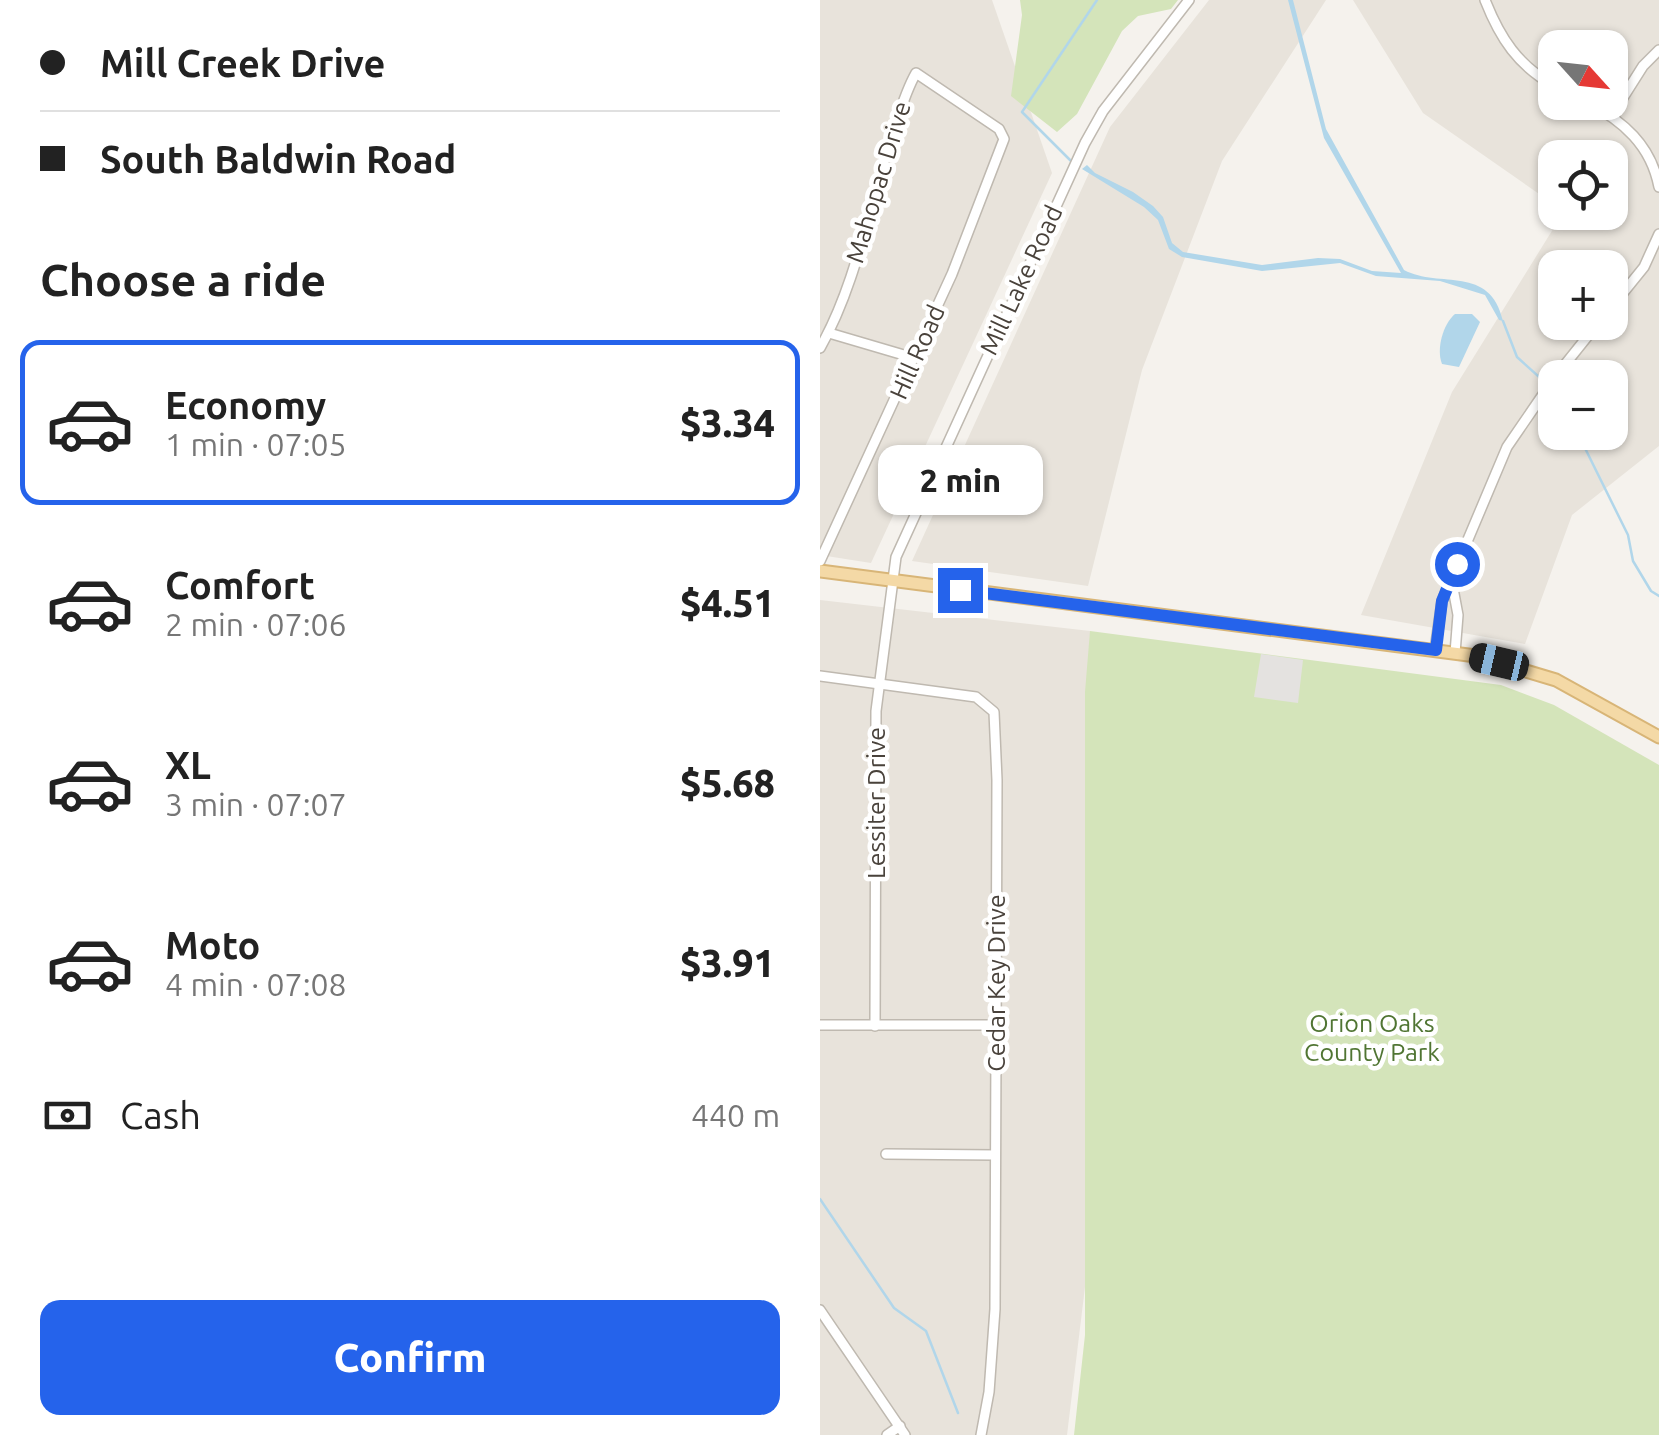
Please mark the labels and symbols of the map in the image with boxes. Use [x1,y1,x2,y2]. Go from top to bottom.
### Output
north arrow [1538,30,1628,120]
street label: Mahopac Drive [840,98,916,266]
street label: Mill Lake Road [974,201,1068,359]
street label: Hill Road [884,301,950,403]
callout: 2 min [878,445,1042,515]
route start [1435,542,1480,587]
route end [938,568,983,613]
car [1466,641,1532,683]
street label: Lessiter Drive [862,727,890,879]
street label: Cedar Key Drive [982,894,1010,1072]
park label: Orion Oaks County Park [1304,1009,1440,1066]

